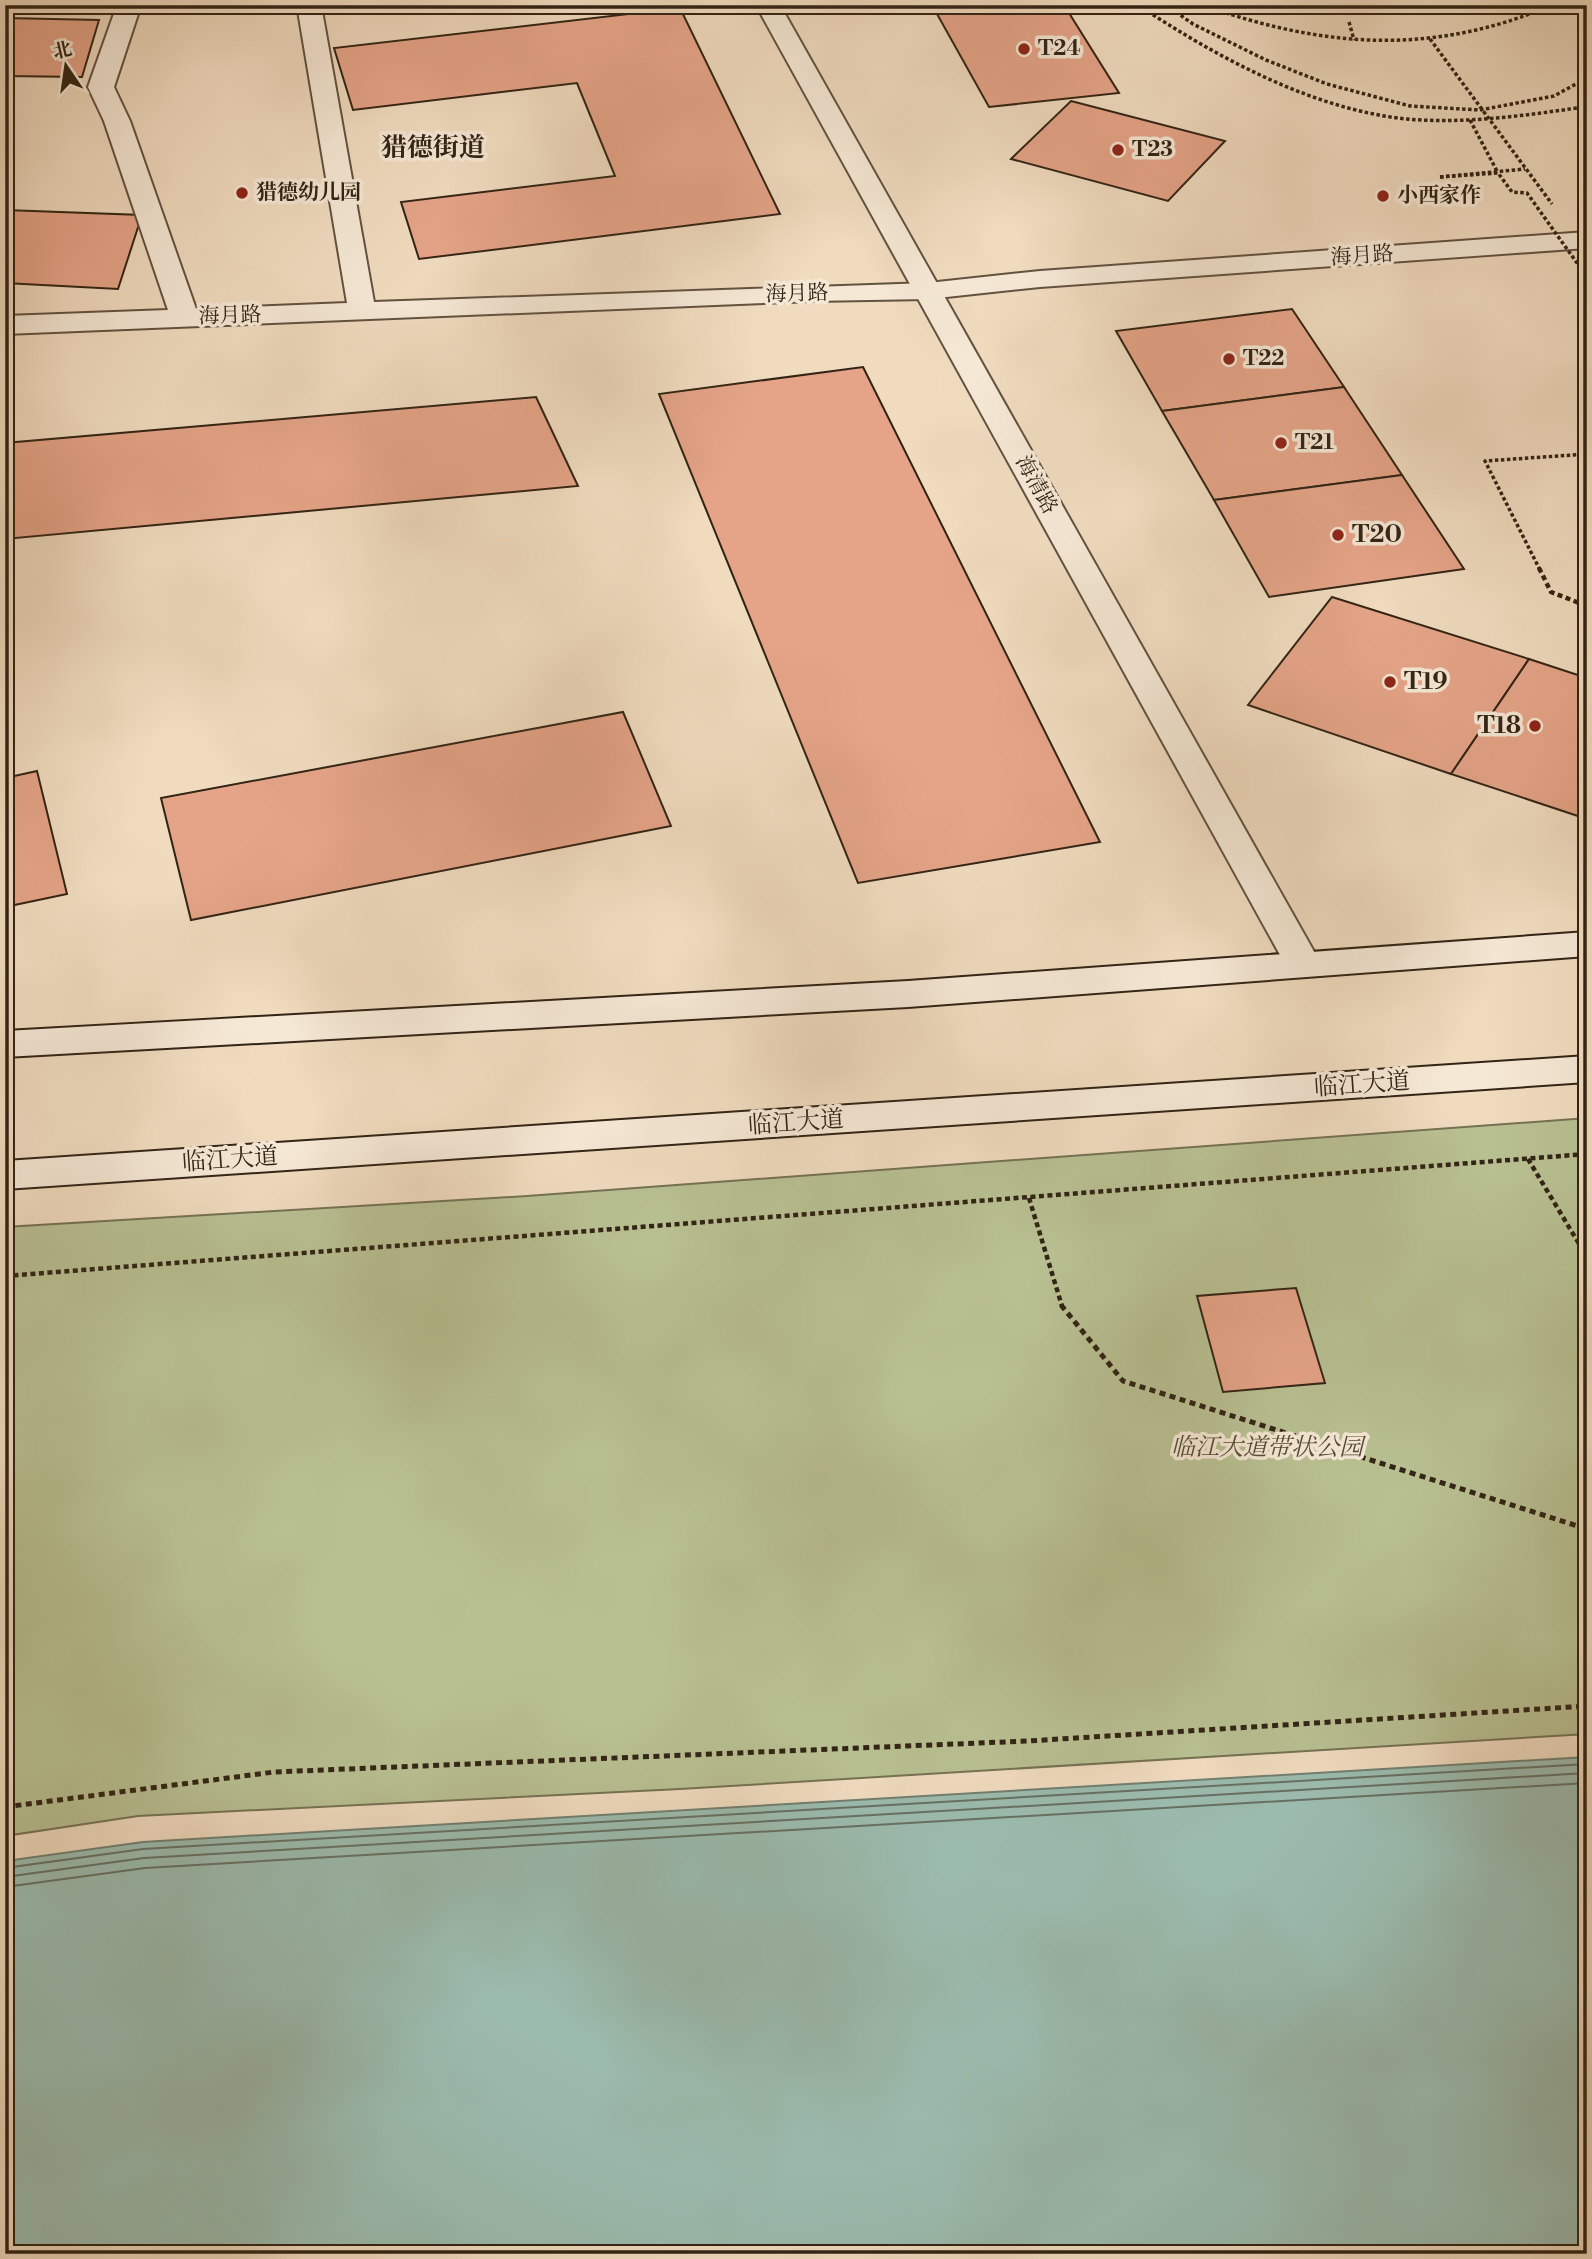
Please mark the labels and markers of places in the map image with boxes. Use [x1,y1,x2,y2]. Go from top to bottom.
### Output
place label: T24 [1038,36,1081,62]
marker: T24 [1016,41,1032,57]
place label: T23 [1132,137,1173,163]
marker: T23 [1110,142,1126,158]
place label: 猎德幼儿园 [256,180,361,206]
place label: 小西家作 [1397,183,1481,209]
marker: 猎德幼儿园 [234,185,250,201]
marker: 小西家作 [1375,188,1391,204]
place label: T22 [1243,346,1284,372]
marker: T22 [1221,351,1237,367]
place label: T21 [1295,430,1334,456]
marker: T21 [1273,435,1289,451]
place label: T20 [1352,520,1402,550]
marker: T20 [1330,527,1346,543]
place label: T19 [1404,667,1448,697]
marker: T19 [1382,674,1398,690]
place label: T18 [1477,711,1521,741]
marker: T18 [1527,718,1543,734]

